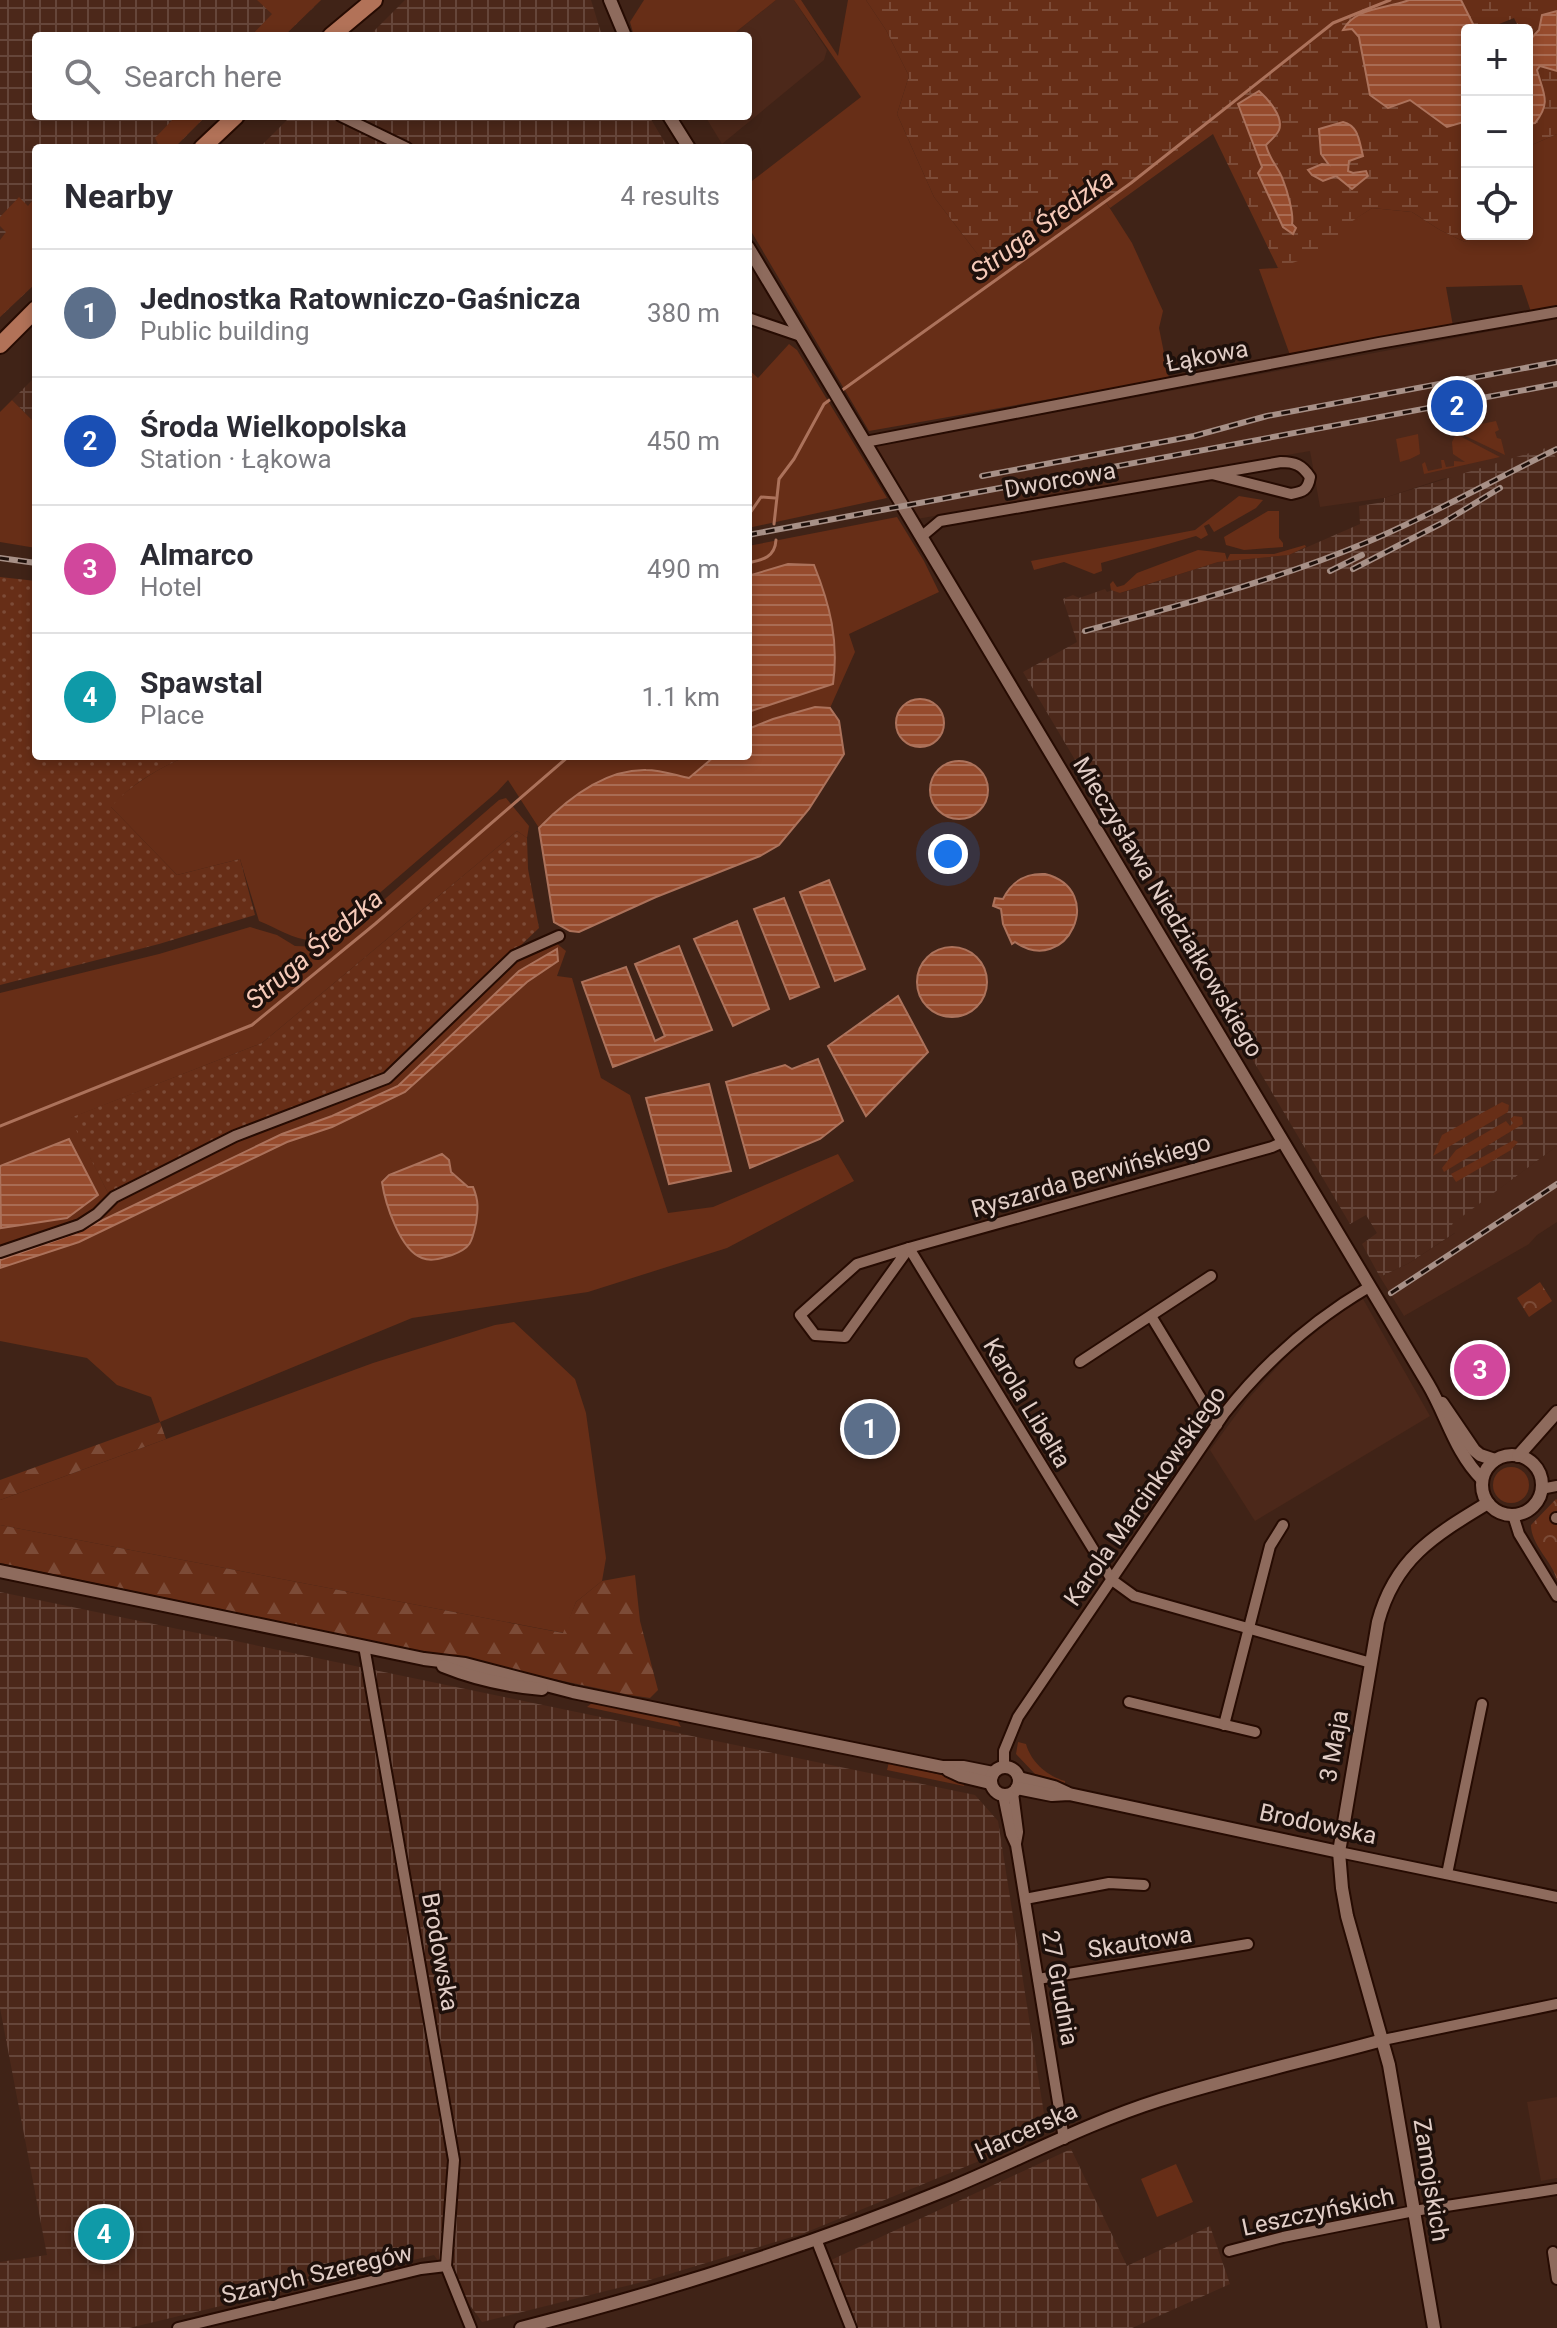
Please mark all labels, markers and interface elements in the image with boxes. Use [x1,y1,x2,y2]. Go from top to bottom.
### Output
map controls [1461,24,1533,240]
button: + [1461,24,1533,96]
search box [32,32,752,120]
icon: search [60,54,104,98]
text: Search here [124,59,282,94]
button: − [1461,96,1533,168]
water label: Struga Średzka [964,163,1120,287]
button: locate [1461,168,1533,240]
text: Nearby [64,176,173,216]
text: 4 results [621,181,720,211]
text: Jednostka Ratowniczo-Gaśnicza [140,281,580,316]
text: 1 [83,298,97,328]
text: 380 m [647,298,720,328]
text: Public building [140,316,310,346]
street label: Łąkowa [1164,334,1250,378]
pin: 2 [1431,376,1483,436]
text: Środa Wielkopolska [140,409,407,444]
text: 2 [83,426,97,456]
text: 450 m [647,426,720,456]
text: Station · Łąkowa [140,444,332,474]
street label: Dworcowa [1002,456,1118,504]
text: Almarco [140,537,253,572]
text: 3 [83,554,97,584]
text: 490 m [647,554,720,584]
text: Hotel [140,572,202,602]
text: Spawstal [140,665,263,700]
text: 4 [83,682,97,712]
text: 1.1 km [641,682,720,712]
text: Place [140,700,204,730]
street label: Mieczysława Niedziałkowskiego [1067,752,1269,1062]
your location [928,834,968,874]
water label: Struga Średzka [239,883,389,1015]
street label: Ryszarda Berwińskiego [968,1128,1214,1224]
street label: Karola Libelta [977,1333,1077,1473]
pin: 3 [1454,1340,1506,1400]
street label: Karola Marcinkowskiego [1058,1381,1232,1611]
pin: 1 [844,1399,896,1459]
street label: 3 Maja [1314,1708,1354,1784]
street label: Brodowska [1257,1798,1379,1850]
street label: Brodowska [416,1891,464,2013]
street label: Skautowa [1086,1920,1194,1964]
street label: 27 Grudnia [1036,1928,1084,2048]
street label: Harcerska [970,2096,1082,2166]
street label: Zamojskich [1407,2117,1455,2243]
street label: Leszczyńskich [1239,2182,1397,2242]
pin: 4 [78,2204,130,2264]
street label: Szarych Szeregów [219,2238,415,2310]

